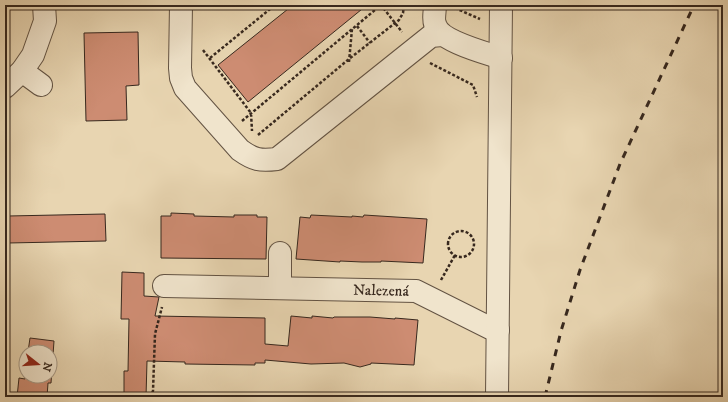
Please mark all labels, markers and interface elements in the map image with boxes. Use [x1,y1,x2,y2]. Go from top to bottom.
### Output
street label: Nalezená [353,281,410,301]
north arrow [18,344,58,384]
text: N [39,360,55,373]

